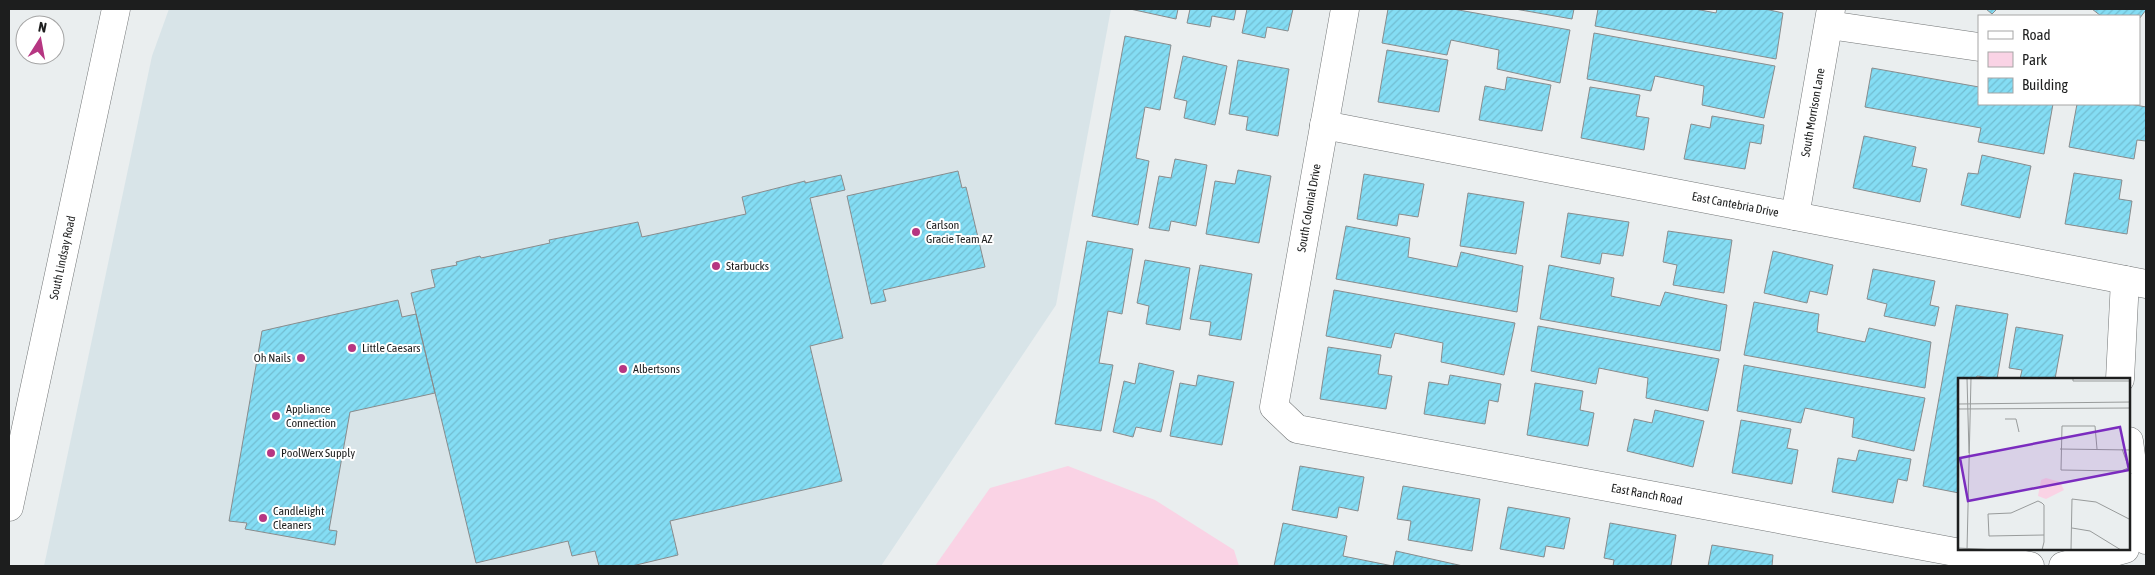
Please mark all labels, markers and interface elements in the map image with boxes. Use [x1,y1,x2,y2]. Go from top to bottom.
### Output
north arrow [15,15,65,65]
legend [1978,15,2140,105]
text: N [37,19,48,36]
text: Road [2022,26,2051,43]
text: Park [2022,51,2047,68]
street label: South Morrison Lane [1798,67,1828,158]
text: Building [2022,76,2068,93]
street label: South Colonial Drive [1294,163,1324,253]
street label: East Cantebria Drive [1691,189,1780,220]
street label: South Lindsay Road [47,214,78,301]
place label: Carlson Gracie Team AZ [926,218,993,246]
marker: Carlson Gracie Team AZ [910,226,922,238]
place label: Starbucks [726,259,769,273]
marker: Starbucks [710,260,722,272]
place label: Little Caesars [362,341,421,355]
marker: Little Caesars [346,342,358,354]
place label: Oh Nails [254,351,291,365]
marker: Oh Nails [295,352,307,364]
place label: Albertsons [633,362,680,376]
marker: Albertsons [617,363,629,375]
inset map [1958,378,2130,550]
place label: Appliance Connection [286,402,336,430]
marker: Appliance Connection [270,410,282,422]
place label: PoolWerx Supply [281,446,355,460]
marker: PoolWerx Supply [265,447,277,459]
street label: East Ranch Road [1610,481,1684,508]
place label: Candlelight Cleaners [273,504,325,532]
marker: Candlelight Cleaners [257,512,269,524]

